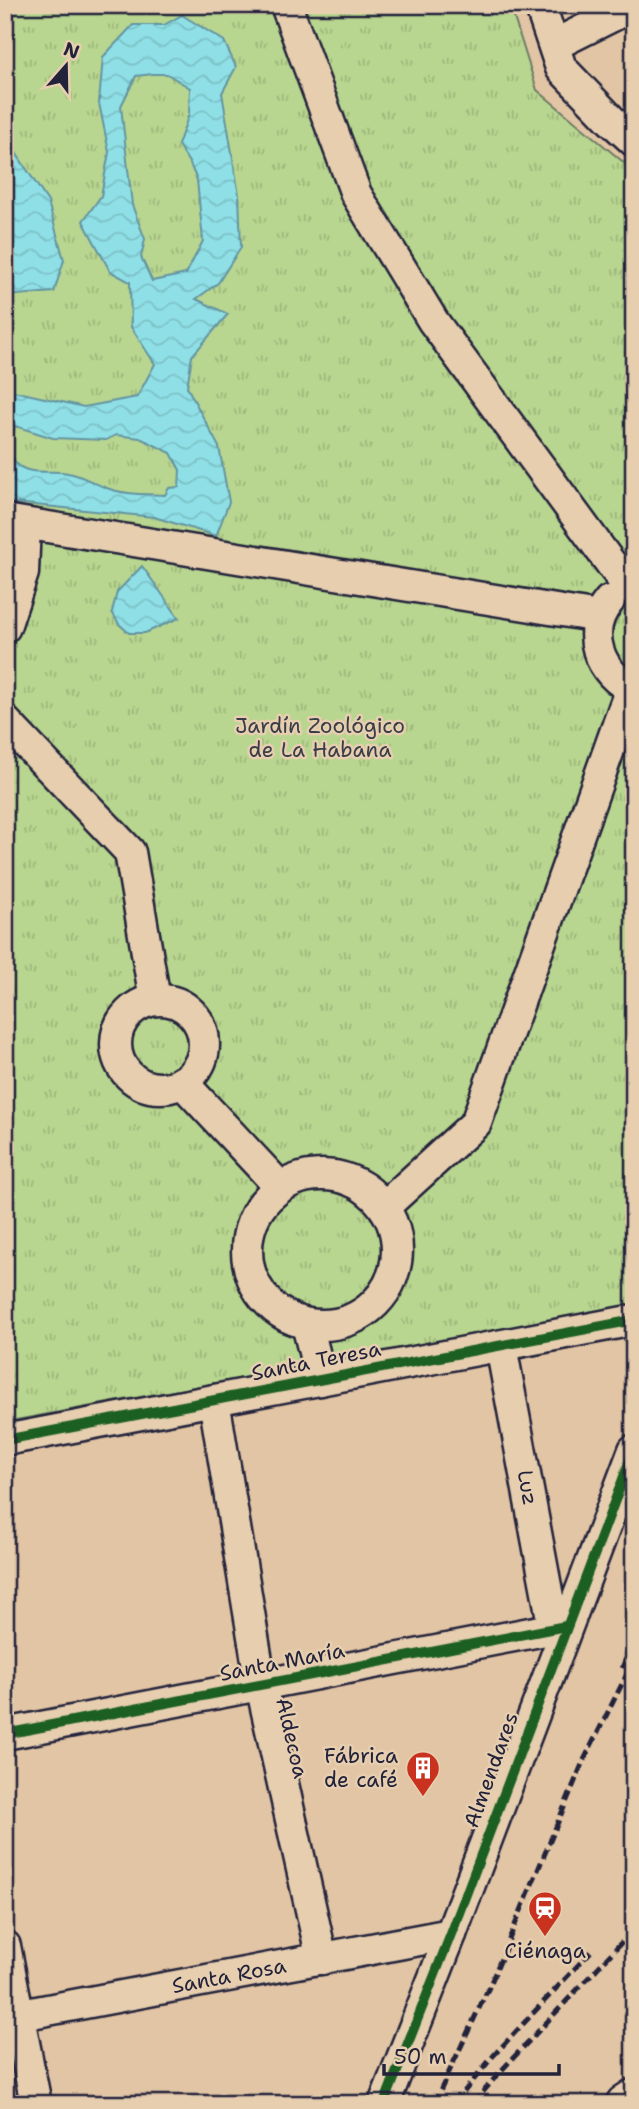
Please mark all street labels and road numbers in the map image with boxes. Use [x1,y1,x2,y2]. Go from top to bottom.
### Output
street label: Santa Teresa [249,1335,383,1387]
street label: Luz [511,1468,544,1507]
street label: Santa María [217,1636,347,1688]
street label: Aldecoa [269,1695,315,1781]
street label: Almendares [457,1708,525,1832]
street label: Santa Rosa [170,1951,288,2000]

